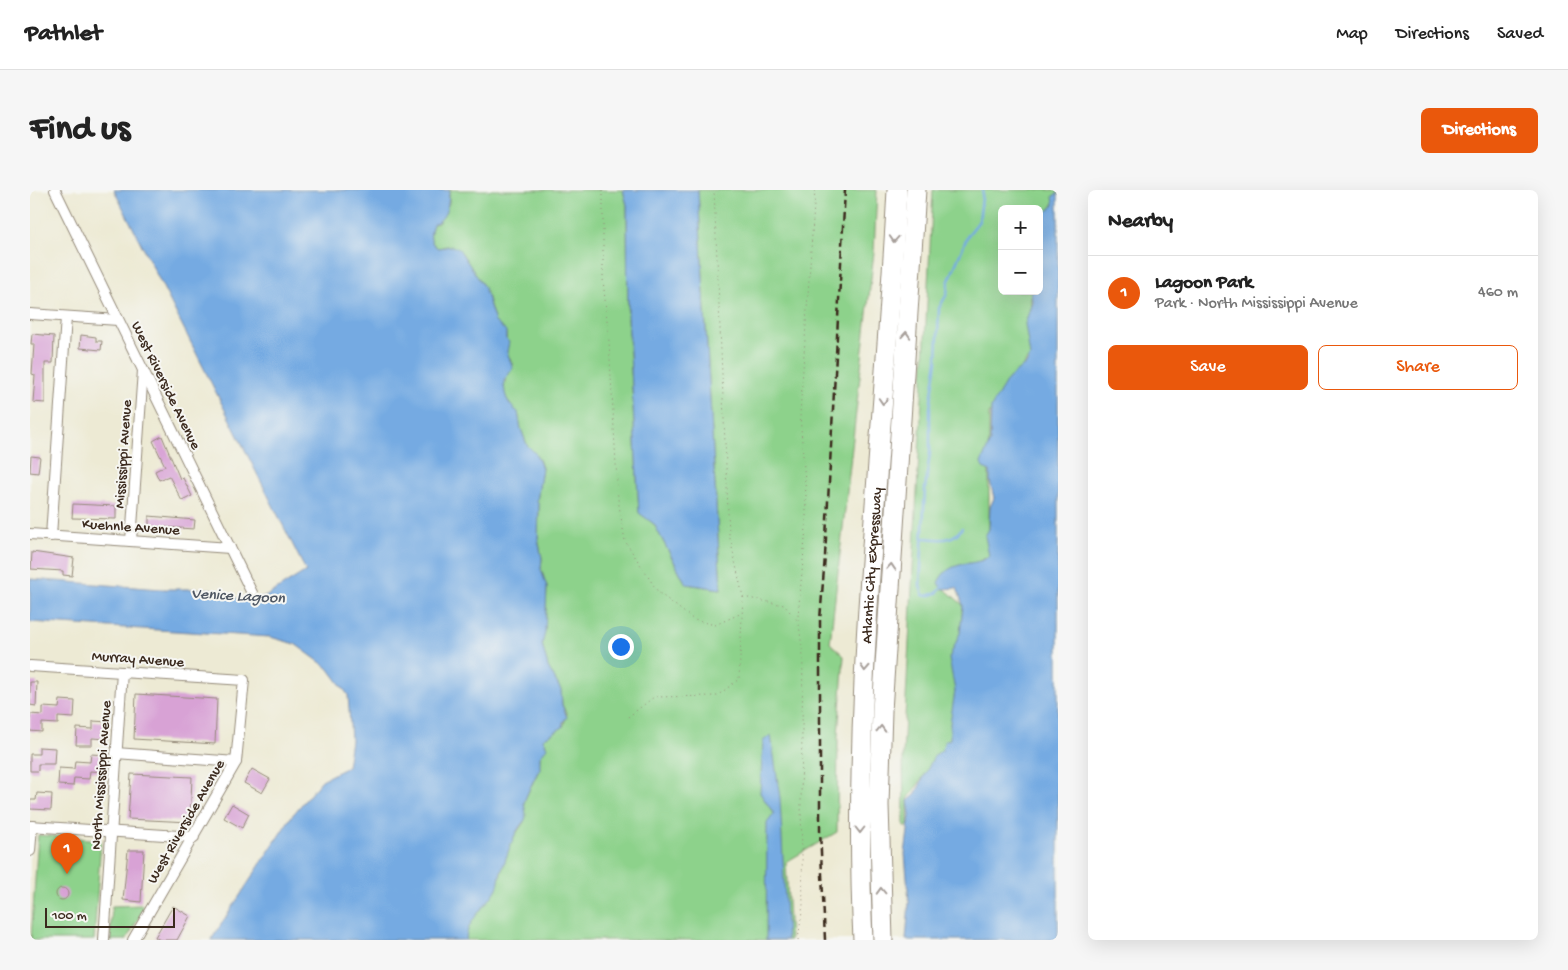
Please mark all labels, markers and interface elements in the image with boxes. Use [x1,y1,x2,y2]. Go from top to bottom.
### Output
text: Pathlet [25,20,102,49]
text: Map [1336,24,1368,45]
text: Directions [1396,24,1469,45]
text: Saved [1497,24,1543,45]
button: Directions [1421,108,1538,153]
text: Find us [30,110,130,151]
map controls [998,205,1043,295]
button: + [998,205,1043,250]
text: Nearby [1108,210,1173,235]
one-way arrow [888,235,899,243]
button: − [998,250,1043,295]
text: Lagoon Park [1155,272,1253,295]
text: 1 [1121,284,1127,303]
text: 460 m [1478,284,1518,303]
text: Park · North Mississippi Avenue [1155,295,1358,314]
street label: West Riverside Avenue [126,319,204,453]
one-way arrow [900,330,911,338]
button: Save [1108,345,1308,390]
button: Share [1318,345,1518,390]
one-way arrow [877,397,888,405]
street label: Mississippi Avenue [111,399,137,509]
street label: Atlantic City Expressway [859,486,887,644]
street label: Kuehnle Avenue [81,516,181,540]
one-way arrow [885,562,896,570]
water label: Venice Lagoon [191,586,286,609]
your location [608,634,634,660]
street label: Murray Avenue [91,648,185,672]
one-way arrow [860,664,871,672]
street label: North Mississippi Avenue [88,700,116,850]
one-way arrow [876,725,886,732]
street label: West Riverside Avenue [144,756,230,887]
one-way arrow [855,826,865,834]
pin: 1 [51,833,83,874]
one-way arrow [876,887,886,895]
scale bar [45,905,175,928]
text: 100 m [52,908,87,925]

